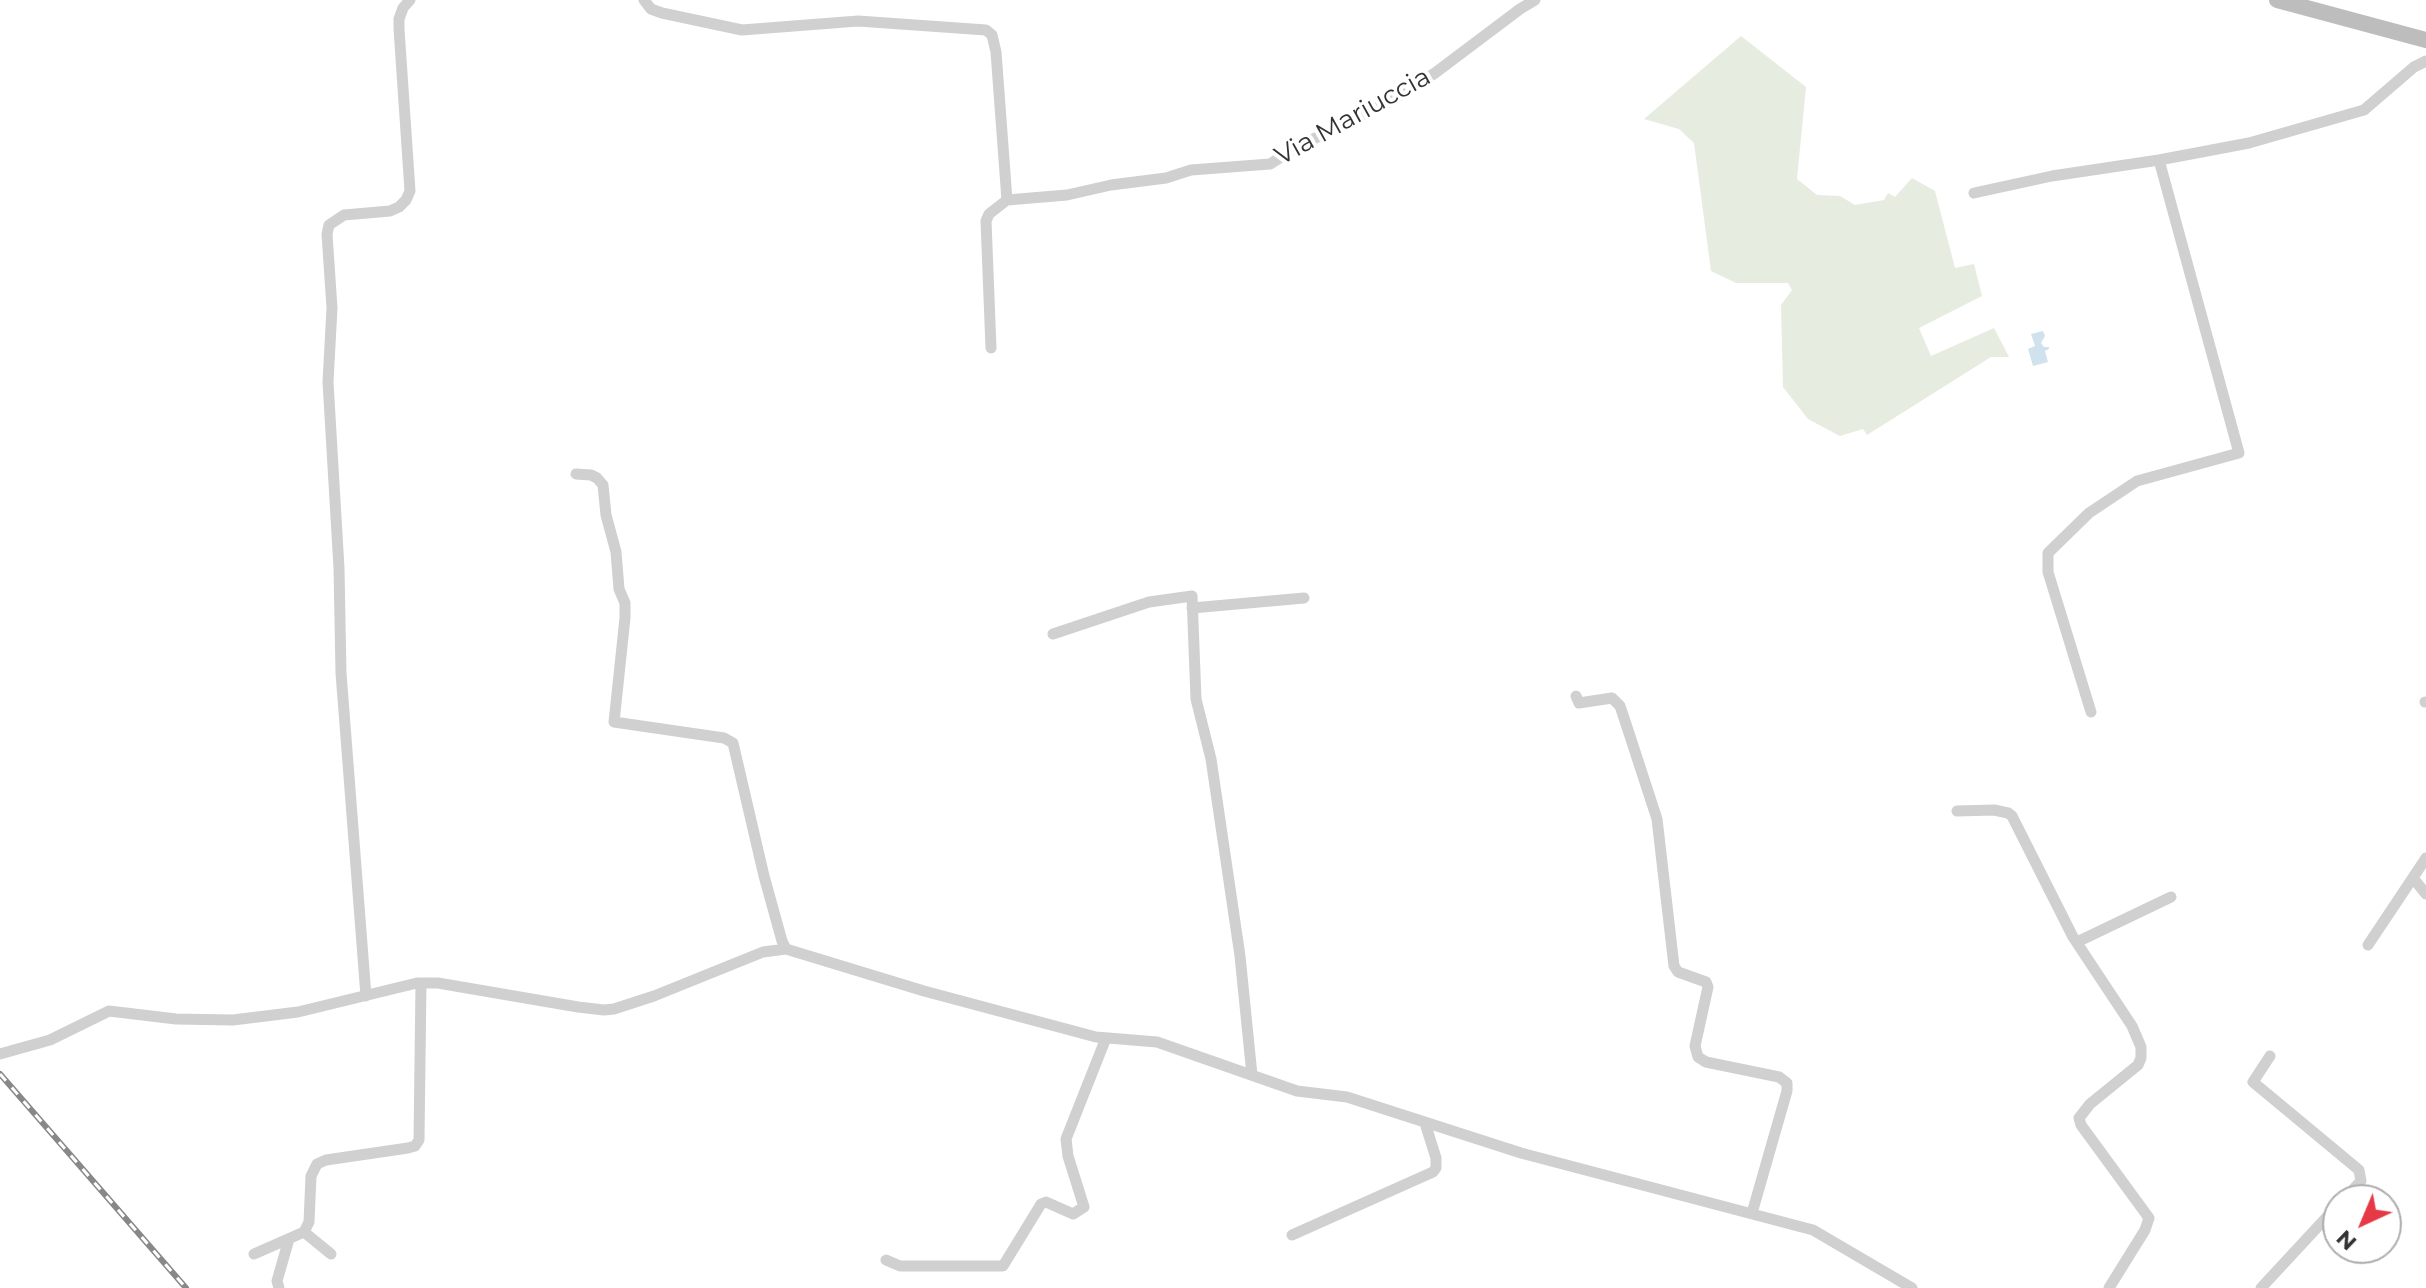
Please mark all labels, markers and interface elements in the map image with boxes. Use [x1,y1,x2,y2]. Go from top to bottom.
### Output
street label: Via Mariuccia [1270,61,1436,173]
north arrow [2322,1184,2402,1264]
text: N [2331,1224,2362,1256]

